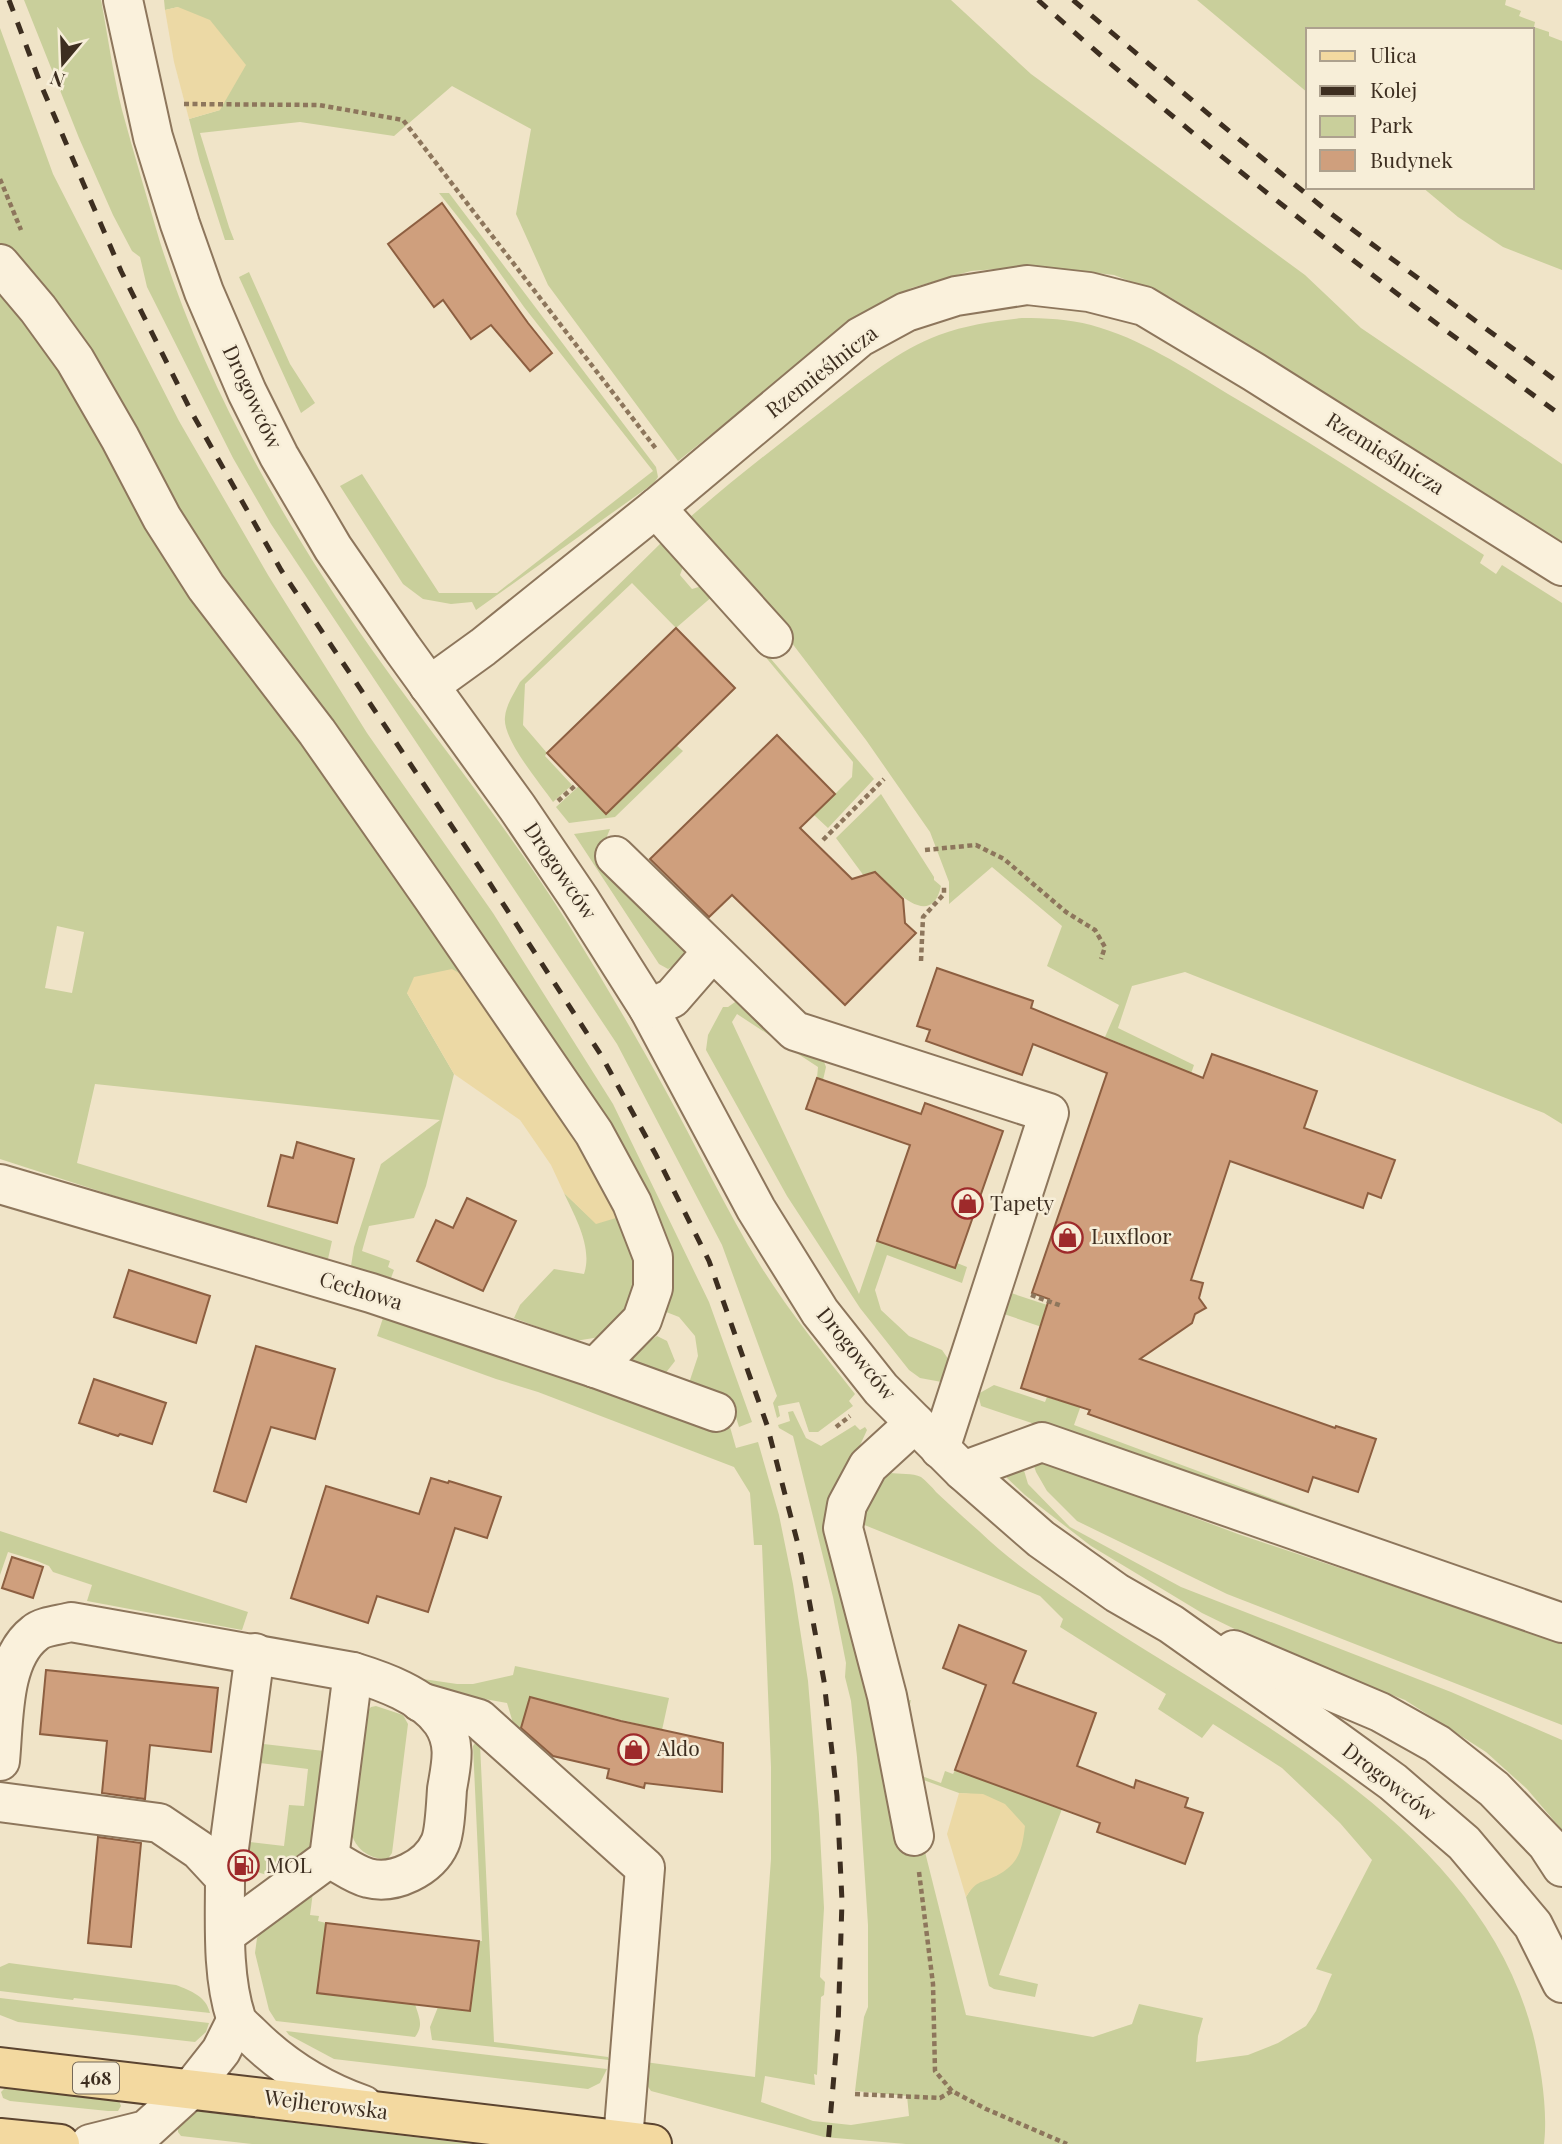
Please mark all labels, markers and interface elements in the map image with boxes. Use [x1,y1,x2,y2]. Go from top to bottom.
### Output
north arrow [28,28,98,98]
legend [1306,28,1534,189]
text: Ulica [1370,40,1417,68]
text: N [46,65,68,95]
text: Kolej [1370,75,1417,103]
text: Park [1370,110,1414,138]
text: Budynek [1370,145,1453,173]
street label: Rzemieślnicza [759,318,883,423]
street label: Drogowców [218,340,290,453]
street label: Rzemieślnicza [1322,405,1451,500]
street label: Drogowców [519,816,605,925]
shop icon: Tapety [950,1187,984,1221]
place label: Tapety [990,1188,1054,1216]
shop icon: Luxfloor [1051,1220,1085,1254]
place label: Luxfloor [1091,1221,1172,1249]
street label: Cechowa [317,1263,407,1315]
street label: Drogowców [812,1301,904,1406]
shop icon: Aldo [617,1732,651,1766]
place label: Aldo [656,1733,700,1761]
street label: Drogowców [1338,1735,1443,1826]
fuel station icon: MOL [226,1849,260,1883]
place label: MOL [266,1850,312,1878]
road number: 468 [73,2062,119,2094]
street label: Wejherowska [262,2081,390,2125]

